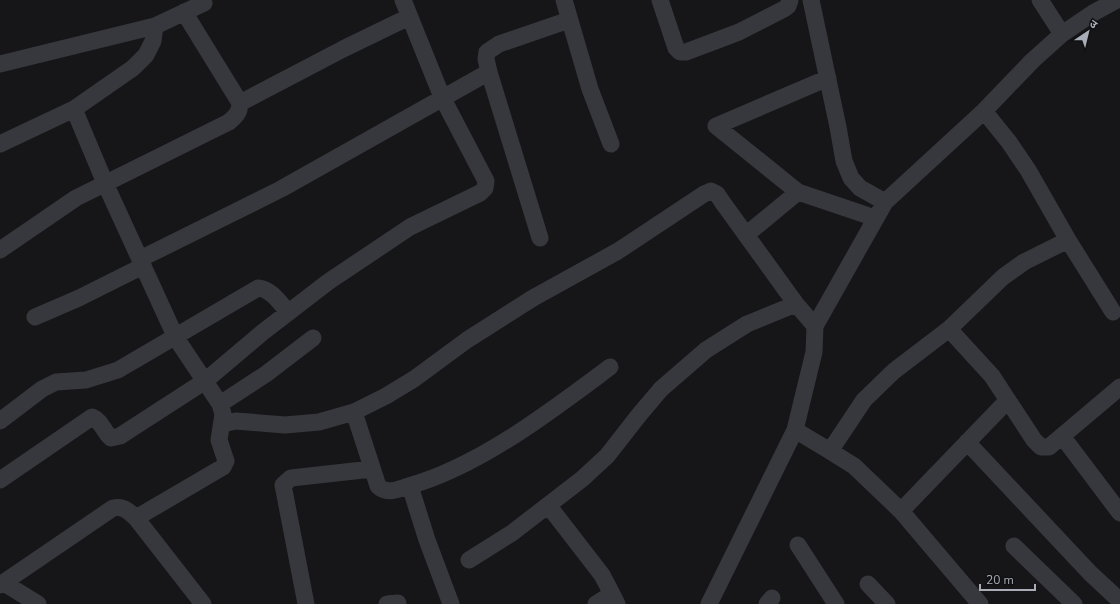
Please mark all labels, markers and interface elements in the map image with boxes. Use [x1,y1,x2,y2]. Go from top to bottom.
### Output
north arrow [1068,12,1108,52]
text: उ [1087,16,1101,33]
scale bar [980,566,1035,592]
text: 20 m [986,572,1014,588]

